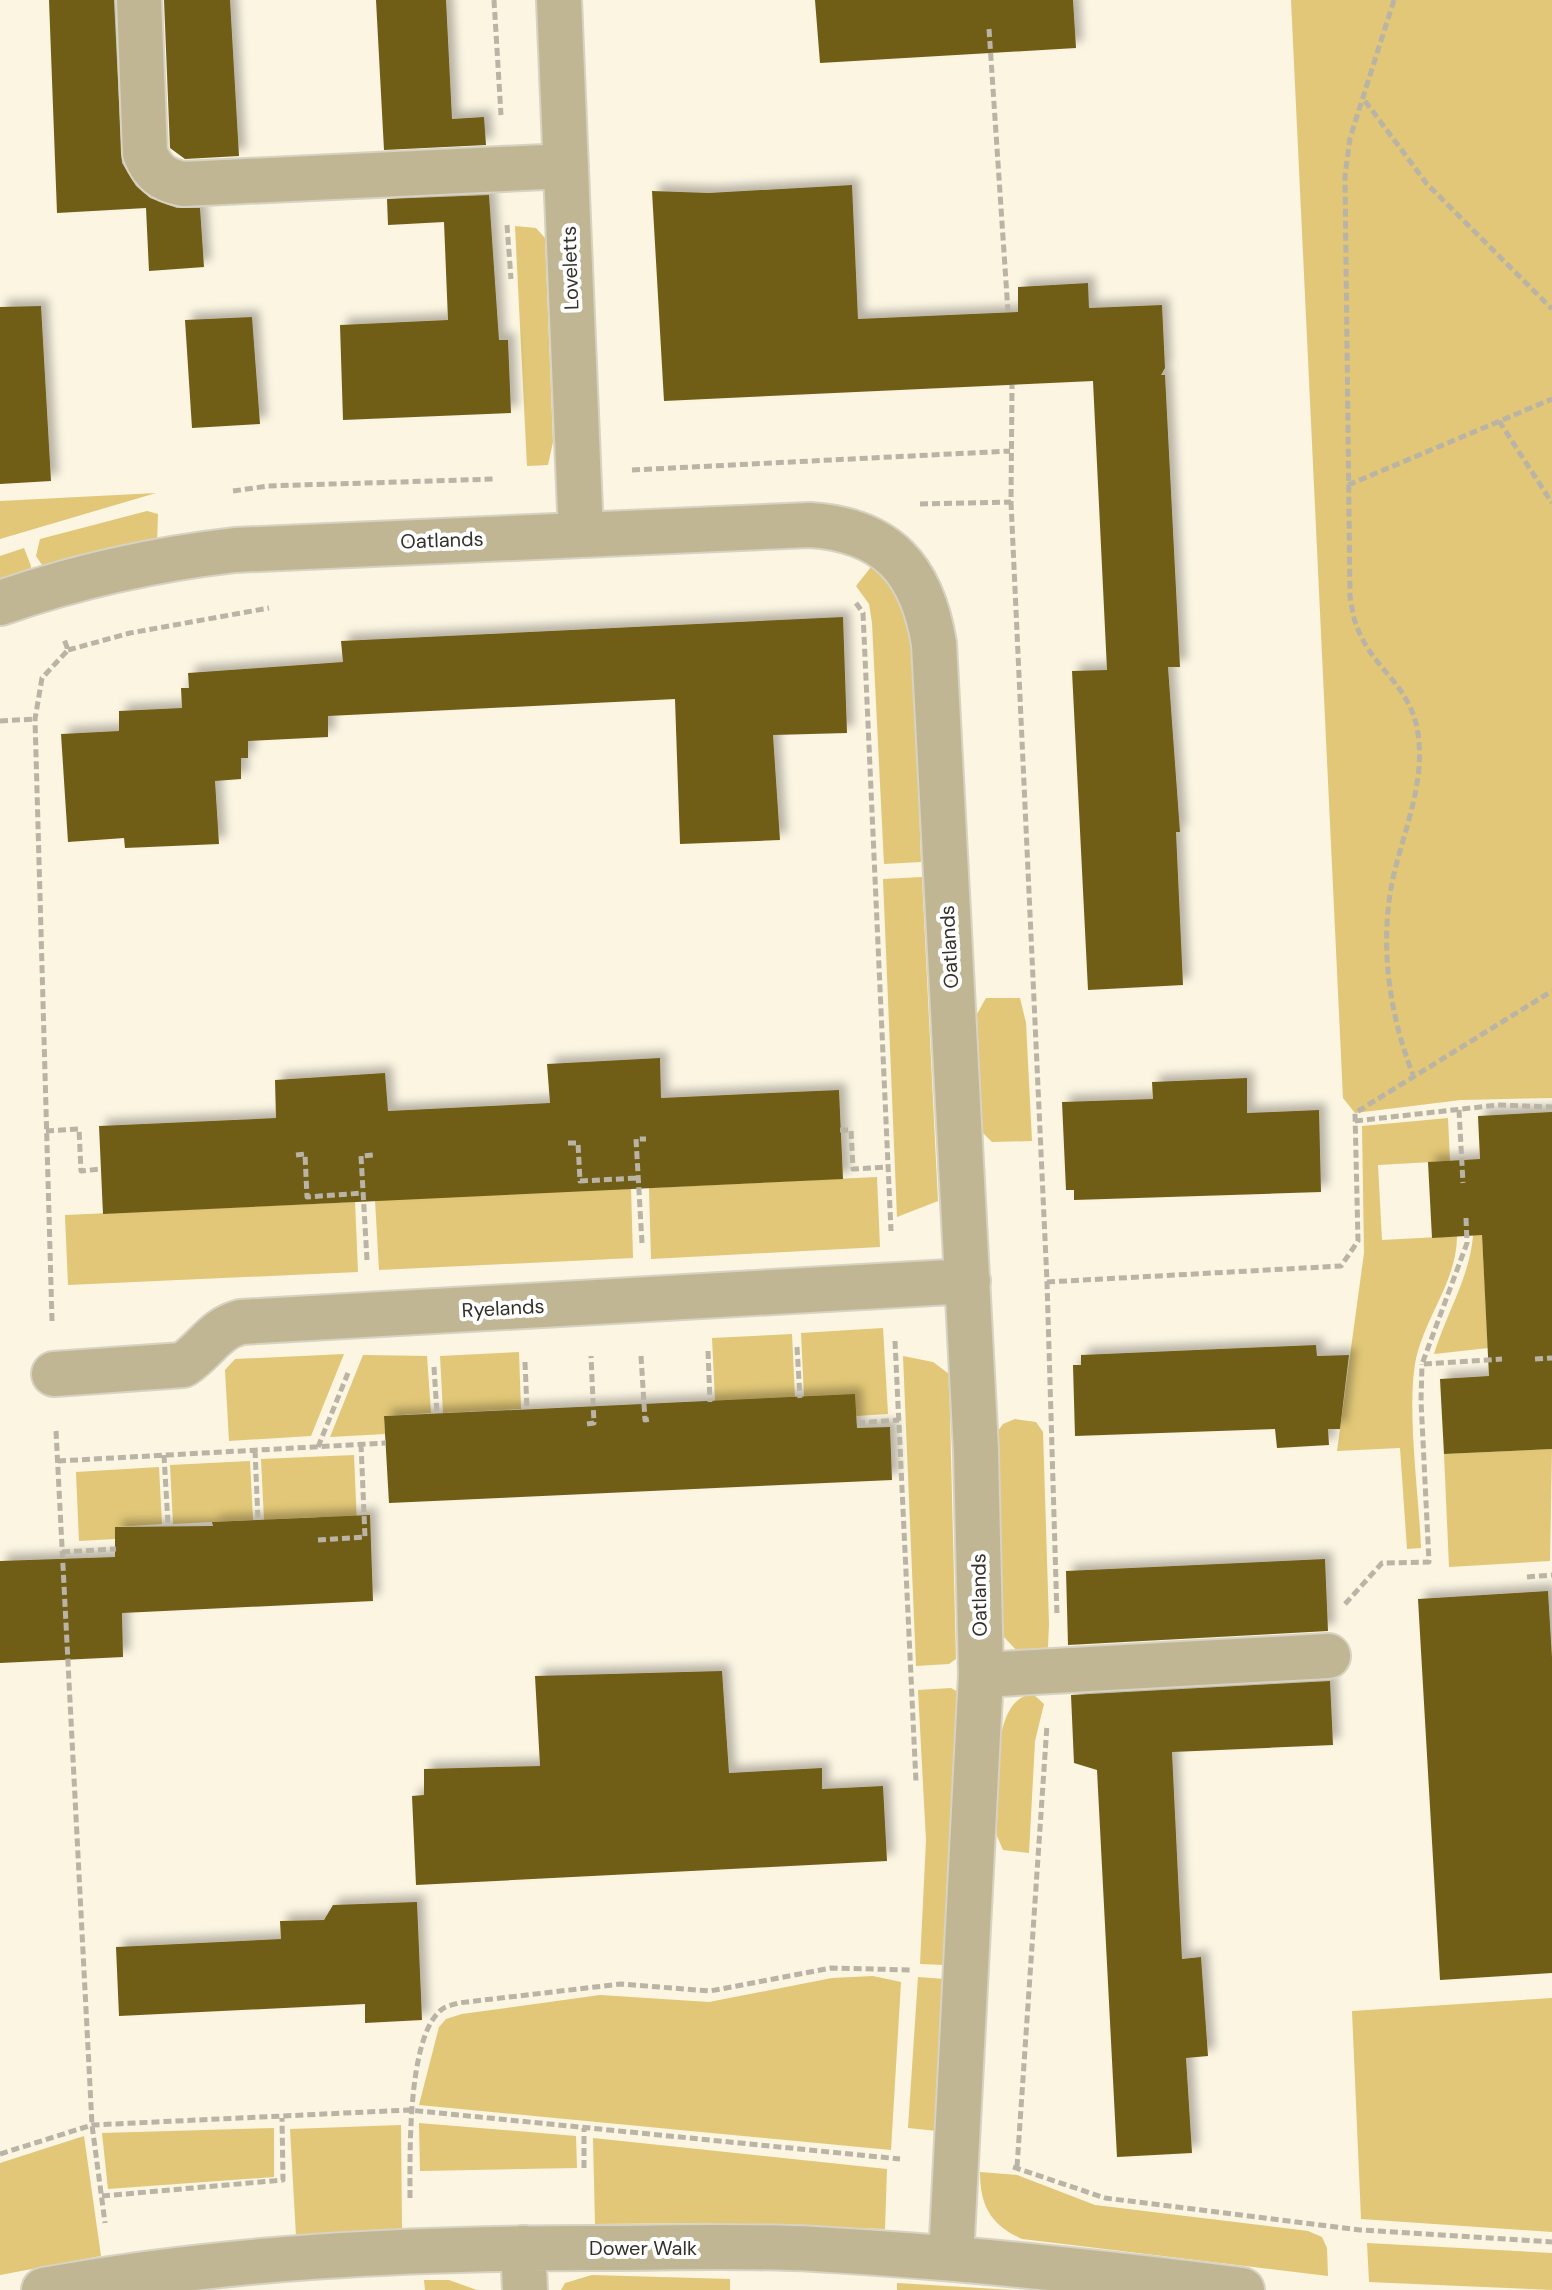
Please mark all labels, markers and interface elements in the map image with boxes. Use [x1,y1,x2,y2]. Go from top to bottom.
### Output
street label: Loveletts [556,226,584,310]
street label: Oatlands [400,526,484,554]
street label: Oatlands [934,905,964,989]
street label: Ryelands [461,1293,545,1323]
street label: Oatlands [965,1553,993,1637]
street label: Dower Walk [589,2235,697,2261]

